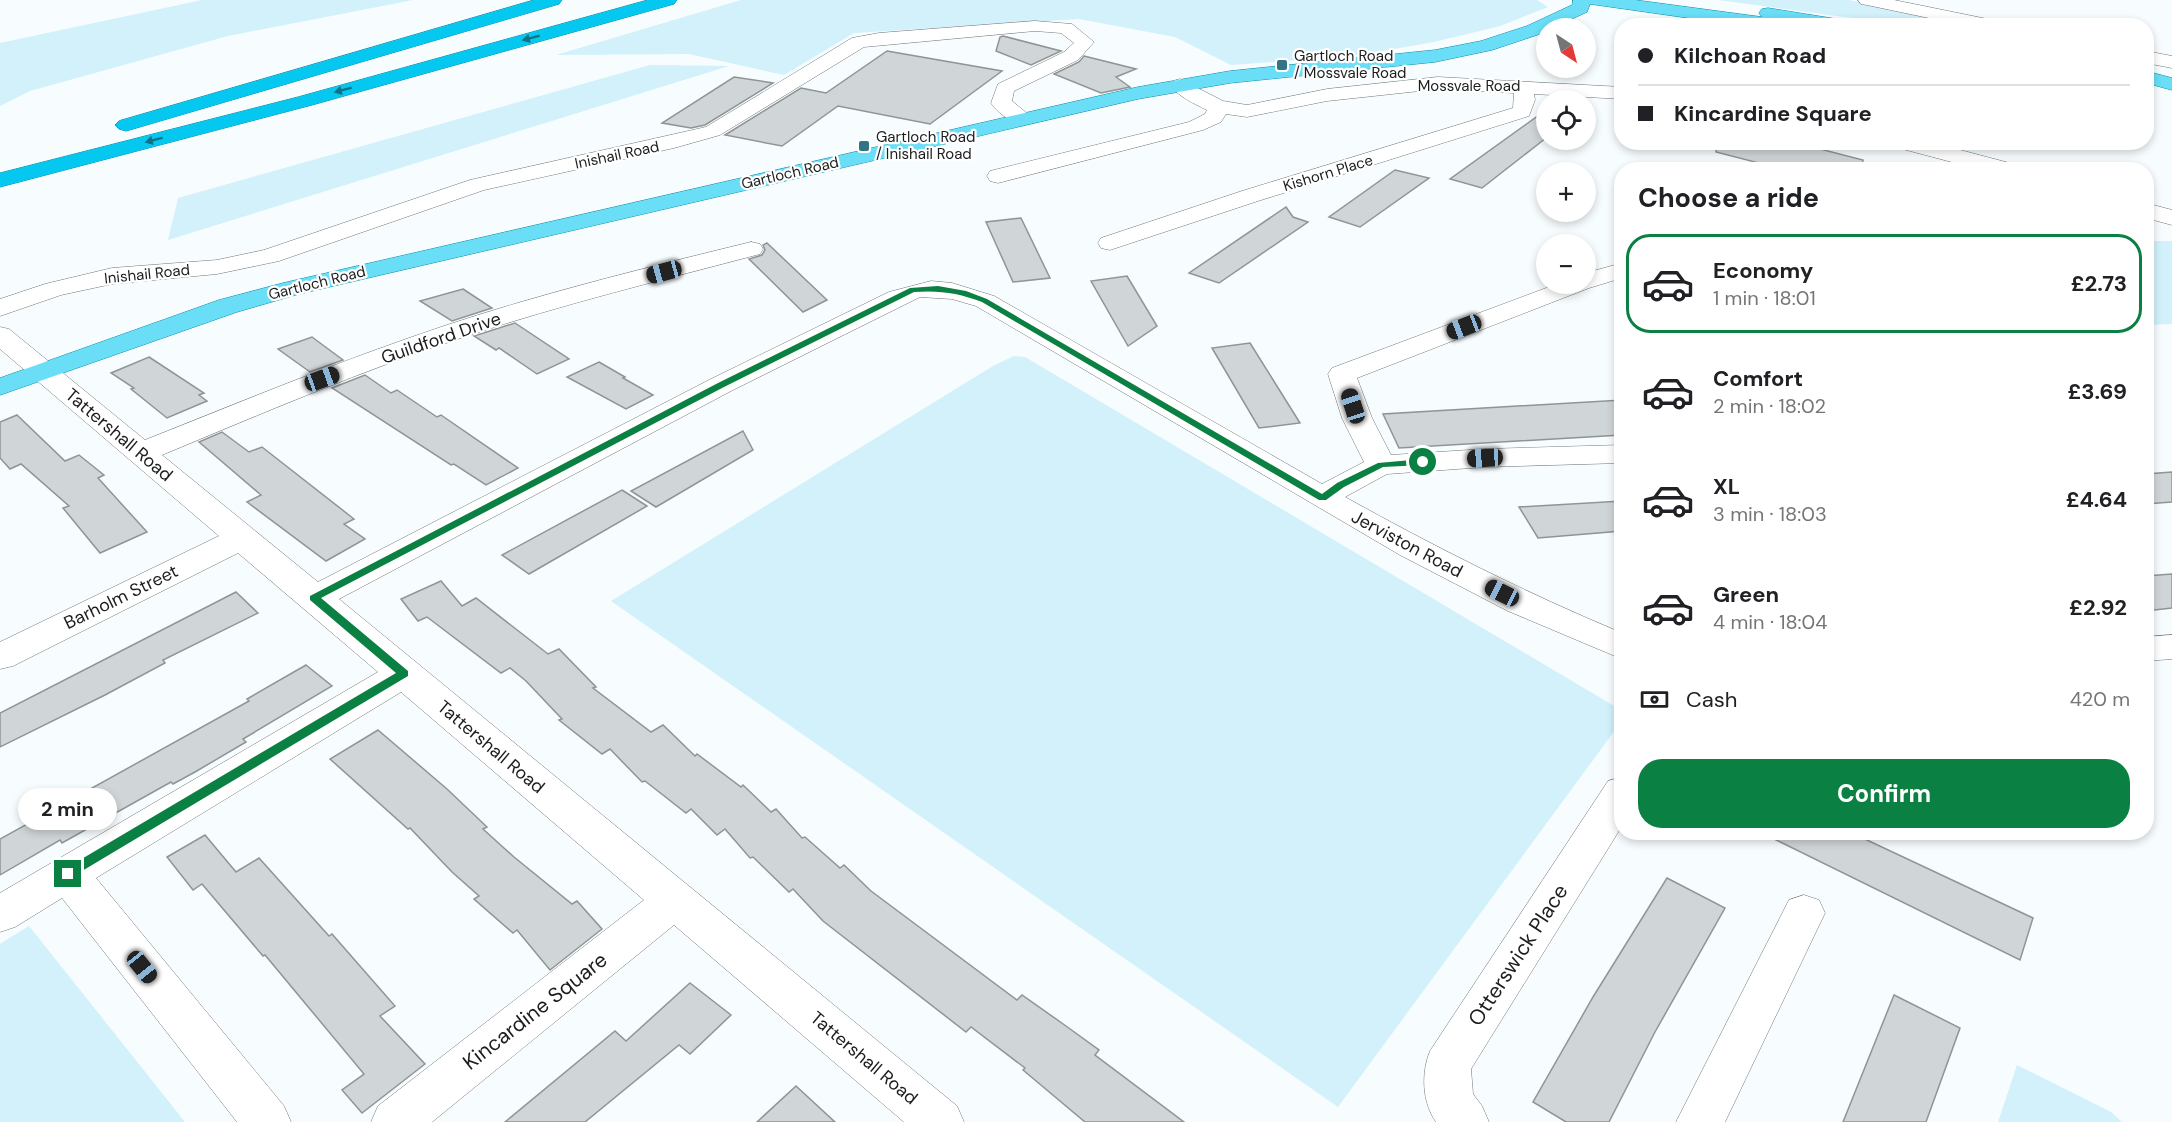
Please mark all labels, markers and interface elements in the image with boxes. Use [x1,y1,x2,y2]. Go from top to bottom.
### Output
north arrow [1536,18,1596,78]
map controls [1536,18,1596,294]
one-way arrow [522,34,540,43]
text: Kilchoan Road [1674,41,1826,70]
place label: Gartloch Road / Mossvale Road [1294,46,1407,83]
marker: Gartloch Road / Mossvale Road [1275,58,1289,72]
street label: Mossvale Road [1418,76,1520,96]
one-way arrow [334,86,352,95]
button: locate [1536,90,1596,150]
text: Kincardine Square [1674,99,1872,128]
place label: Gartloch Road / Inishail Road [876,127,975,164]
one-way arrow [145,135,163,145]
street label: Inishail Road [573,136,661,174]
marker: Gartloch Road / Inishail Road [857,139,871,153]
street label: Kishorn Place [1281,150,1375,196]
street label: Gartloch Road [739,152,841,194]
button: + [1536,162,1596,222]
text: Choose a ride [1638,180,1819,215]
button: − [1536,234,1596,294]
text: Economy [1713,256,1813,285]
icon: car [1641,257,1695,311]
car [644,259,684,285]
street label: Inishail Road [103,260,191,288]
street label: Gartloch Road [266,261,368,305]
text: £2.73 [2071,269,2127,298]
text: 1 min · 18:01 [1713,285,1816,311]
street label: Guildford Drive [378,306,504,370]
car [1444,312,1484,342]
car [302,364,342,394]
text: Comfort [1713,364,1803,393]
icon: car [1641,365,1695,419]
text: £3.69 [2068,377,2127,406]
street label: Tattershall Road [60,383,178,487]
car [1339,386,1367,426]
text: 2 min · 18:02 [1713,393,1826,419]
route start [1409,448,1436,475]
car [1467,448,1503,468]
text: XL [1713,472,1740,501]
icon: car [1641,473,1695,527]
text: £4.64 [2066,485,2127,514]
text: 3 min · 18:03 [1713,501,1827,527]
street label: Jerviston Road [1347,505,1467,583]
street label: Barholm Street [60,559,182,635]
car [1482,577,1522,609]
text: Green [1713,580,1779,609]
icon: car [1641,581,1695,635]
text: £2.92 [2069,593,2127,622]
text: 4 min · 18:04 [1713,609,1827,635]
icon: cash [1638,683,1671,716]
text: Cash [1686,685,1737,714]
text: 420 m [2070,686,2130,712]
street label: Tattershall Road [432,695,550,799]
button: Confirm [1638,759,2130,828]
callout: 2 min [19,787,118,829]
text: 2 min [41,796,94,822]
route end [54,860,81,887]
street label: Otterswick Place [1462,879,1574,1031]
street label: Kincardine Square [457,946,613,1076]
car [124,947,160,987]
street label: Tattershall Road [805,1006,923,1110]

